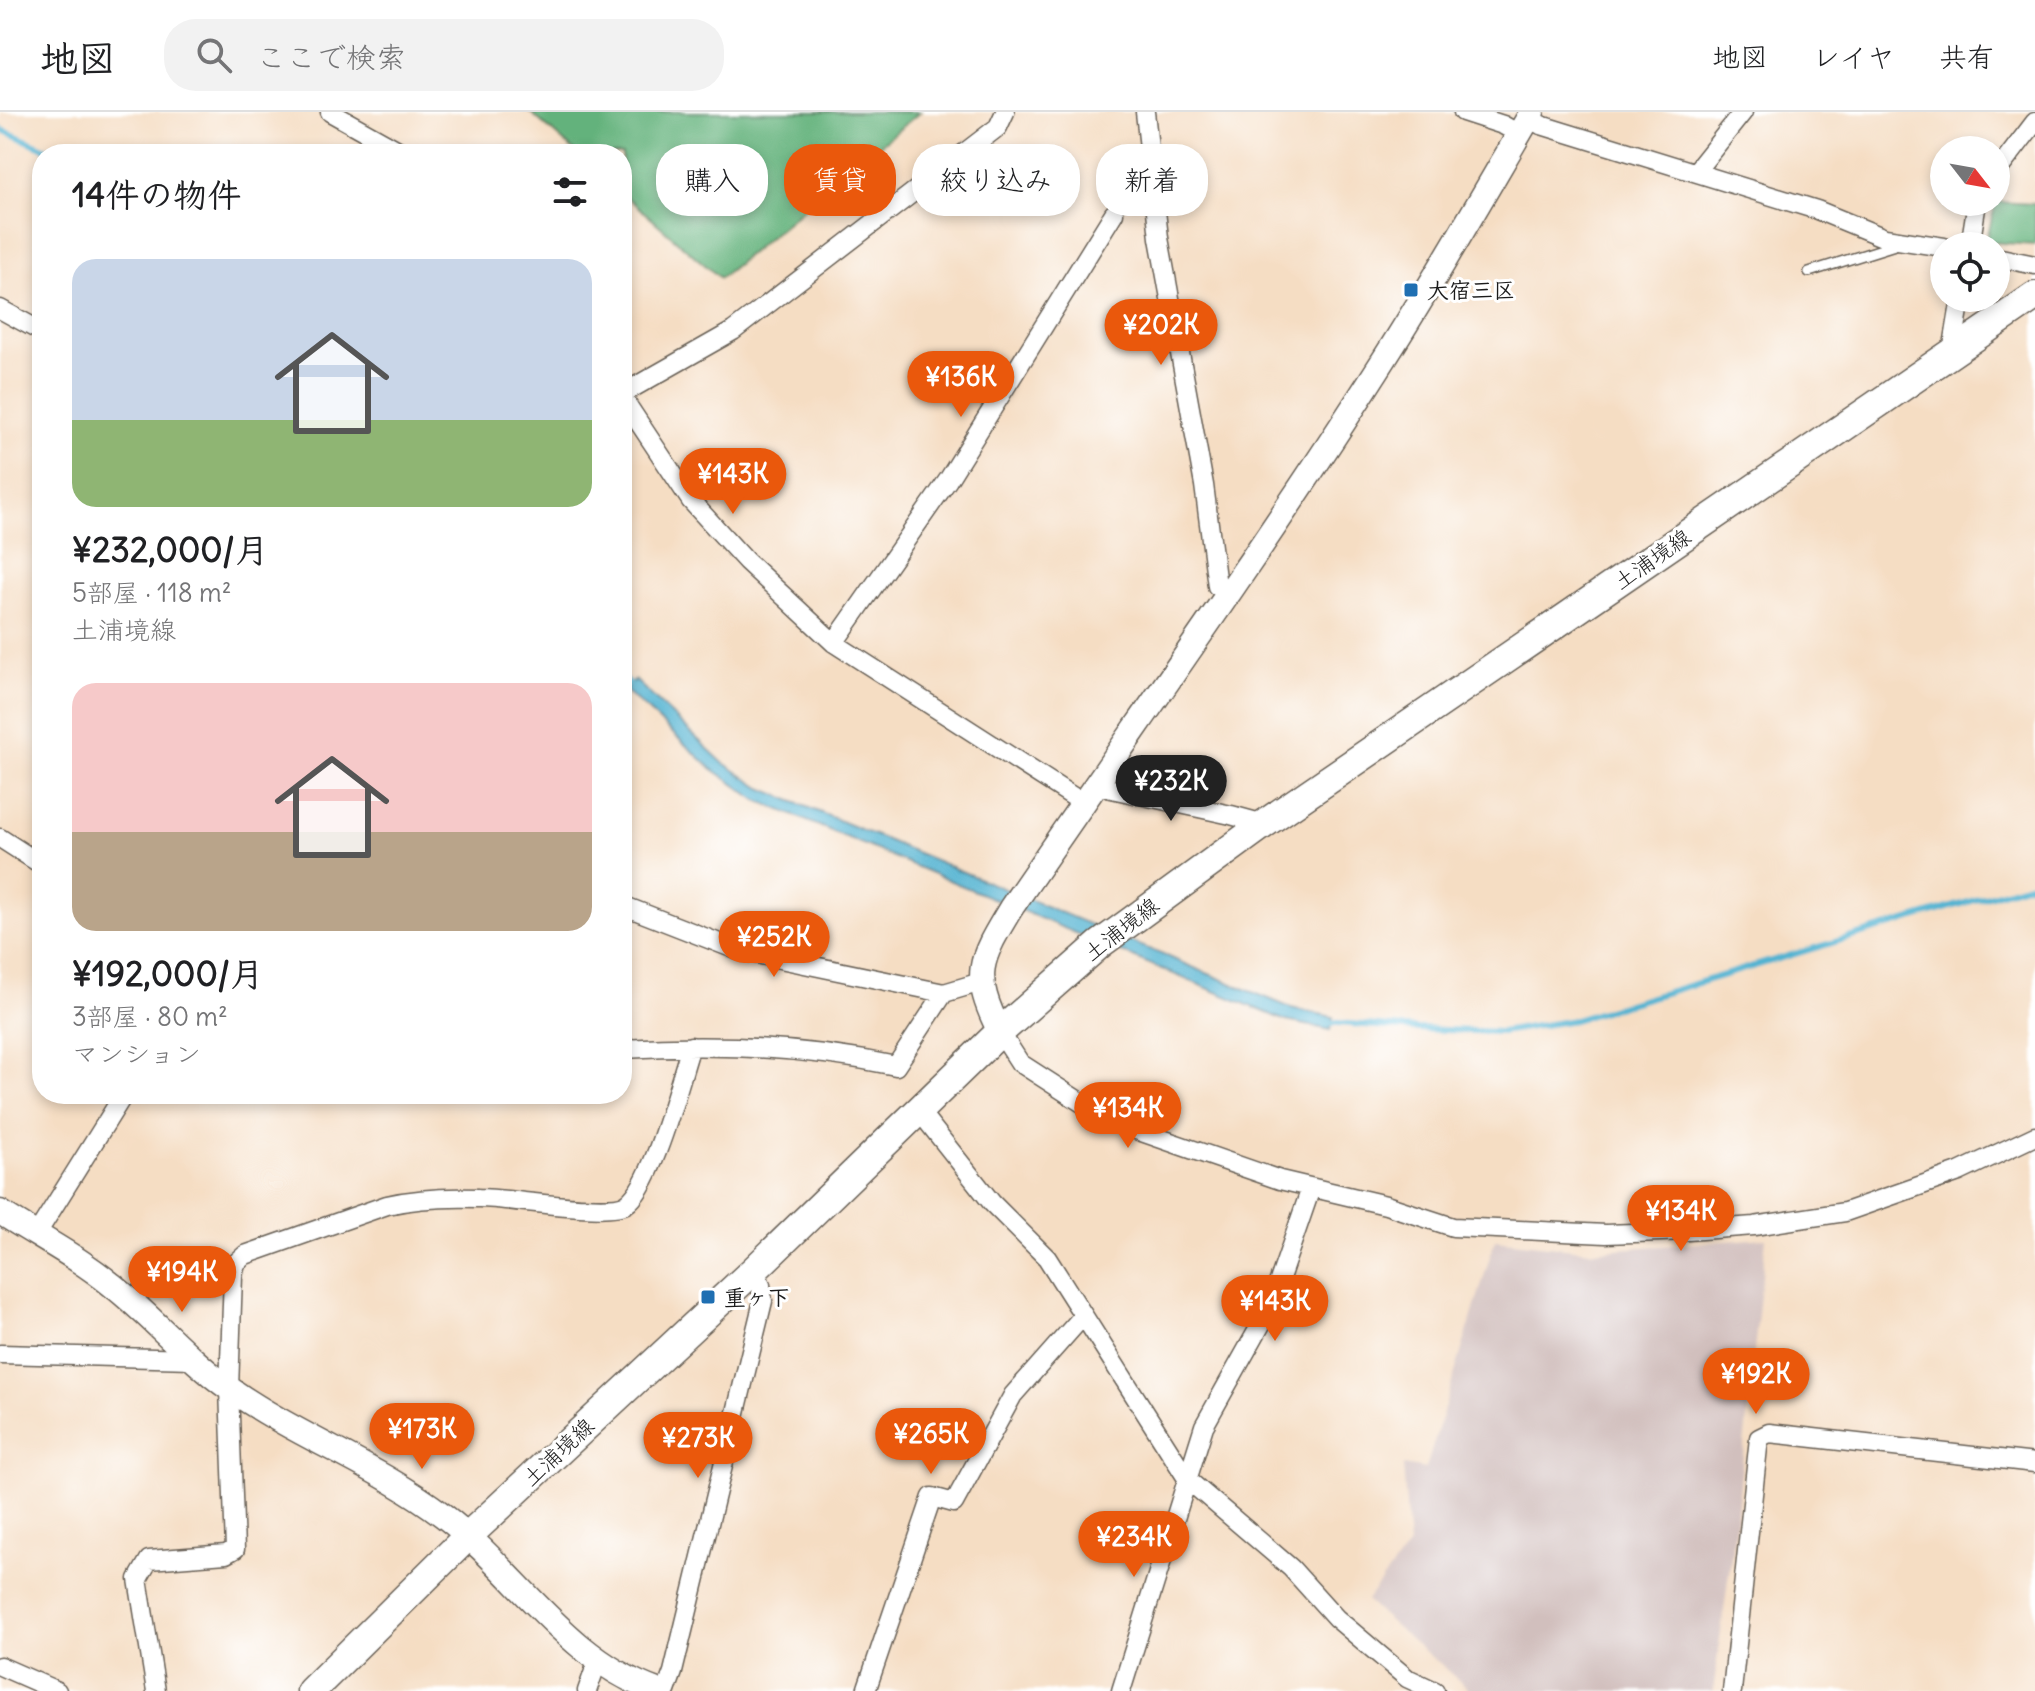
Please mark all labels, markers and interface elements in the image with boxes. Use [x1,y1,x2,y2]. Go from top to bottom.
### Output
search box [164,19,724,91]
icon: search [192,33,236,77]
text: 地図 [40,35,116,82]
text: ここで検索 [256,38,406,76]
text: 地図 [1712,39,1768,75]
text: レイヤ [1812,39,1895,75]
text: 共有 [1939,39,1995,75]
north arrow [1930,136,2010,216]
map controls [1930,136,2010,312]
chip: 購入 [656,144,768,216]
chip: 賃貸 [784,144,896,216]
chip: 絞り込み [912,144,1080,216]
chip: 新着 [1096,144,1208,216]
icon: filters [548,170,592,214]
text: 14件の物件 [72,173,241,216]
button: locate [1930,232,2010,312]
place label: 大宿三区 [1427,276,1515,304]
marker: 大宿三区 [1402,281,1420,299]
pin: ¥202K [1105,299,1217,367]
text: ¥202K [1123,308,1199,341]
icon: home [260,311,404,455]
pin: ¥136K [905,351,1017,419]
text: ¥136K [925,360,997,393]
pin: ¥143K [677,448,789,516]
text: ¥143K [697,457,769,490]
street label: 土浦境線 [1608,522,1696,596]
text: ¥232,000/月 [72,528,269,571]
text: 5部屋 · 118 m² [72,576,231,609]
text: 土浦境線 [72,613,176,646]
icon: home [260,735,404,879]
pin: ¥232K [1115,755,1227,823]
text: ¥232K [1134,764,1208,797]
street label: 土浦境線 [1078,891,1164,967]
pin: ¥252K [718,911,830,979]
text: ¥252K [737,920,811,953]
text: ¥192,000/月 [72,952,264,995]
text: 3部屋 · 80 m² [72,1000,228,1033]
text: マンション [72,1037,201,1070]
pin: ¥134K [1072,1082,1184,1150]
text: ¥134K [1092,1091,1164,1124]
pin: ¥134K [1625,1185,1737,1253]
text: ¥134K [1645,1194,1717,1227]
pin: ¥194K [126,1246,238,1314]
text: ¥194K [146,1255,218,1288]
pin: ¥143K [1219,1275,1331,1343]
place label: 重ヶ下 [724,1283,790,1311]
text: ¥143K [1239,1284,1311,1317]
marker: 重ヶ下 [699,1288,717,1306]
pin: ¥192K [1700,1348,1812,1416]
text: ¥192K [1721,1357,1791,1390]
pin: ¥173K [366,1403,478,1471]
pin: ¥265K [875,1408,987,1476]
text: ¥173K [387,1412,457,1445]
street label: 土浦境線 [516,1412,600,1492]
pin: ¥273K [642,1412,754,1480]
text: ¥265K [893,1417,969,1450]
text: ¥273K [661,1421,735,1454]
pin: ¥234K [1078,1511,1190,1579]
text: ¥234K [1096,1520,1172,1553]

